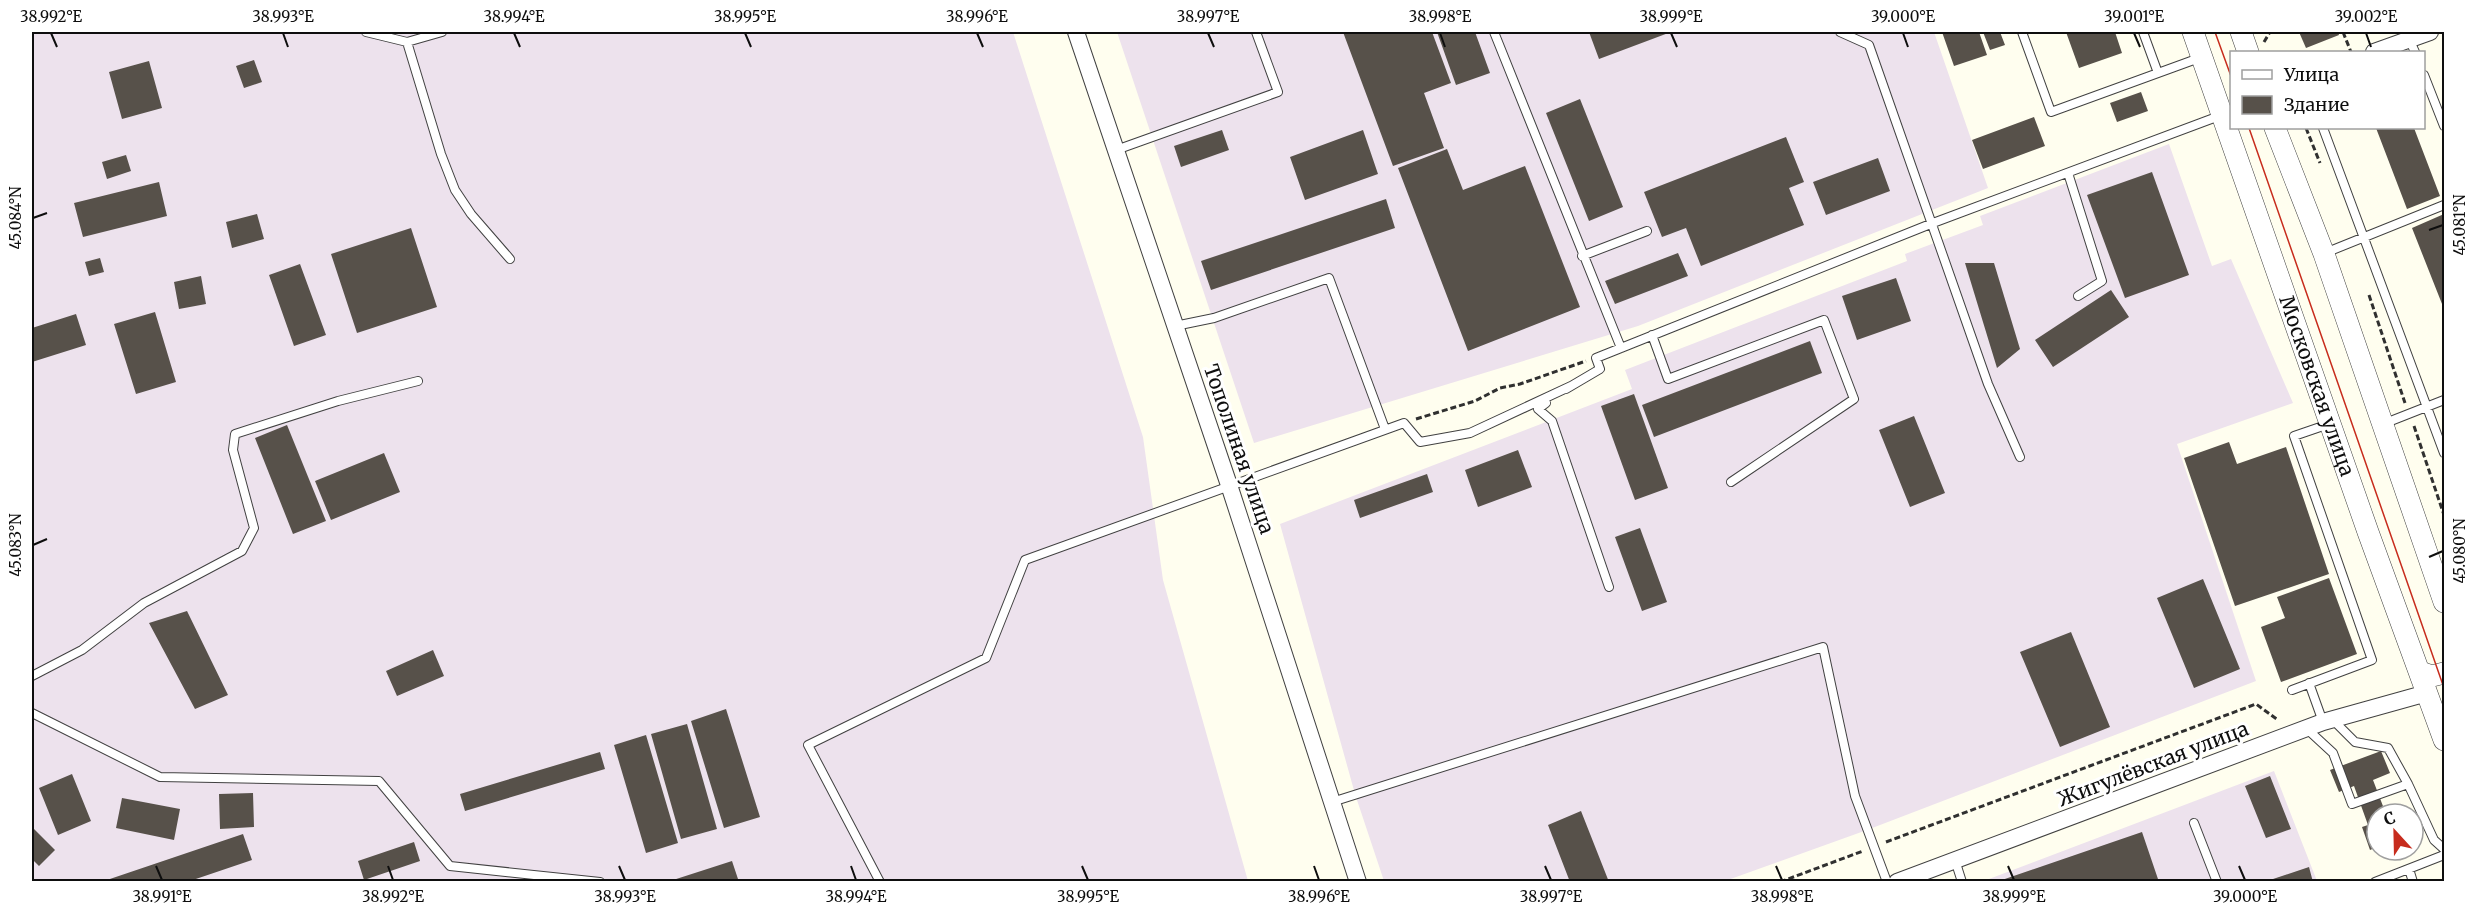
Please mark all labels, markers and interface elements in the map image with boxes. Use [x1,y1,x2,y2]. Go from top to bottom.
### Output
text: 38.992°E [20,7,82,26]
text: 38.993°E [252,7,314,26]
text: 38.994°E [484,7,545,26]
text: 38.995°E [714,7,776,26]
text: 38.996°E [946,7,1008,26]
text: 38.997°E [1177,7,1240,26]
text: 38.998°E [1409,7,1472,26]
text: 38.999°E [1640,7,1703,26]
text: 39.000°E [1871,7,1936,26]
text: 39.001°E [2104,7,2164,26]
text: 39.002°E [2335,7,2398,26]
legend [2230,51,2425,129]
text: Улица [2283,63,2339,86]
text: Здание [2284,93,2349,116]
text: 45.084°N [6,186,25,250]
text: 45.081°N [2450,194,2469,256]
street label: Московская улица [2274,292,2361,480]
street label: Тополиная улица [1199,361,1280,537]
text: 45.083°N [6,513,25,577]
text: 45.080°N [2450,518,2469,584]
street label: Жигулёвская улица [2054,715,2252,811]
north arrow [2365,802,2425,862]
text: С [2381,807,2398,829]
text: 38.991°E [132,887,192,906]
text: 38.992°E [362,887,424,906]
text: 38.993°E [594,887,656,906]
text: 38.994°E [826,887,887,906]
text: 38.995°E [1057,887,1119,906]
text: 38.996°E [1288,887,1350,906]
text: 38.997°E [1520,887,1583,906]
text: 38.998°E [1751,887,1814,906]
text: 38.999°E [1983,887,2046,906]
text: 39.000°E [2213,887,2278,906]

